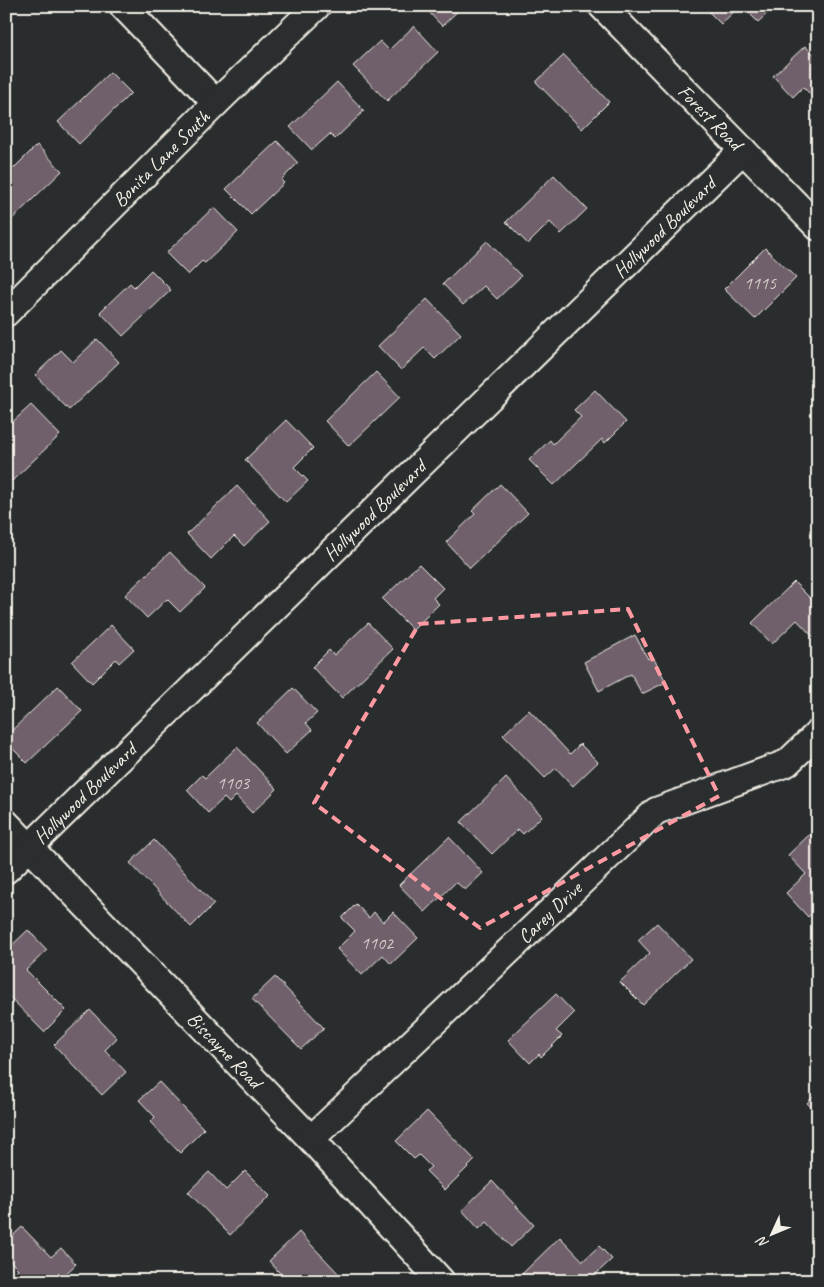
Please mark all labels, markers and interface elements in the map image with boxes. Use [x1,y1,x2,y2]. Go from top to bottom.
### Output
street label: Forest Road [673,79,750,157]
street label: Bonita Lane South [107,104,215,212]
street label: Hollywood Boulevard [607,169,723,283]
house number: 1115 [744,272,777,294]
street label: Hollywood Boulevard [318,452,433,566]
street label: Hollywood Boulevard [28,735,144,849]
house number: 1103 [217,772,251,794]
street label: Carey Drive [512,875,588,949]
house number: 1102 [361,932,395,954]
street label: Biscayne Road [182,1006,270,1095]
north arrow [746,1210,796,1260]
text: N [752,1232,772,1252]

